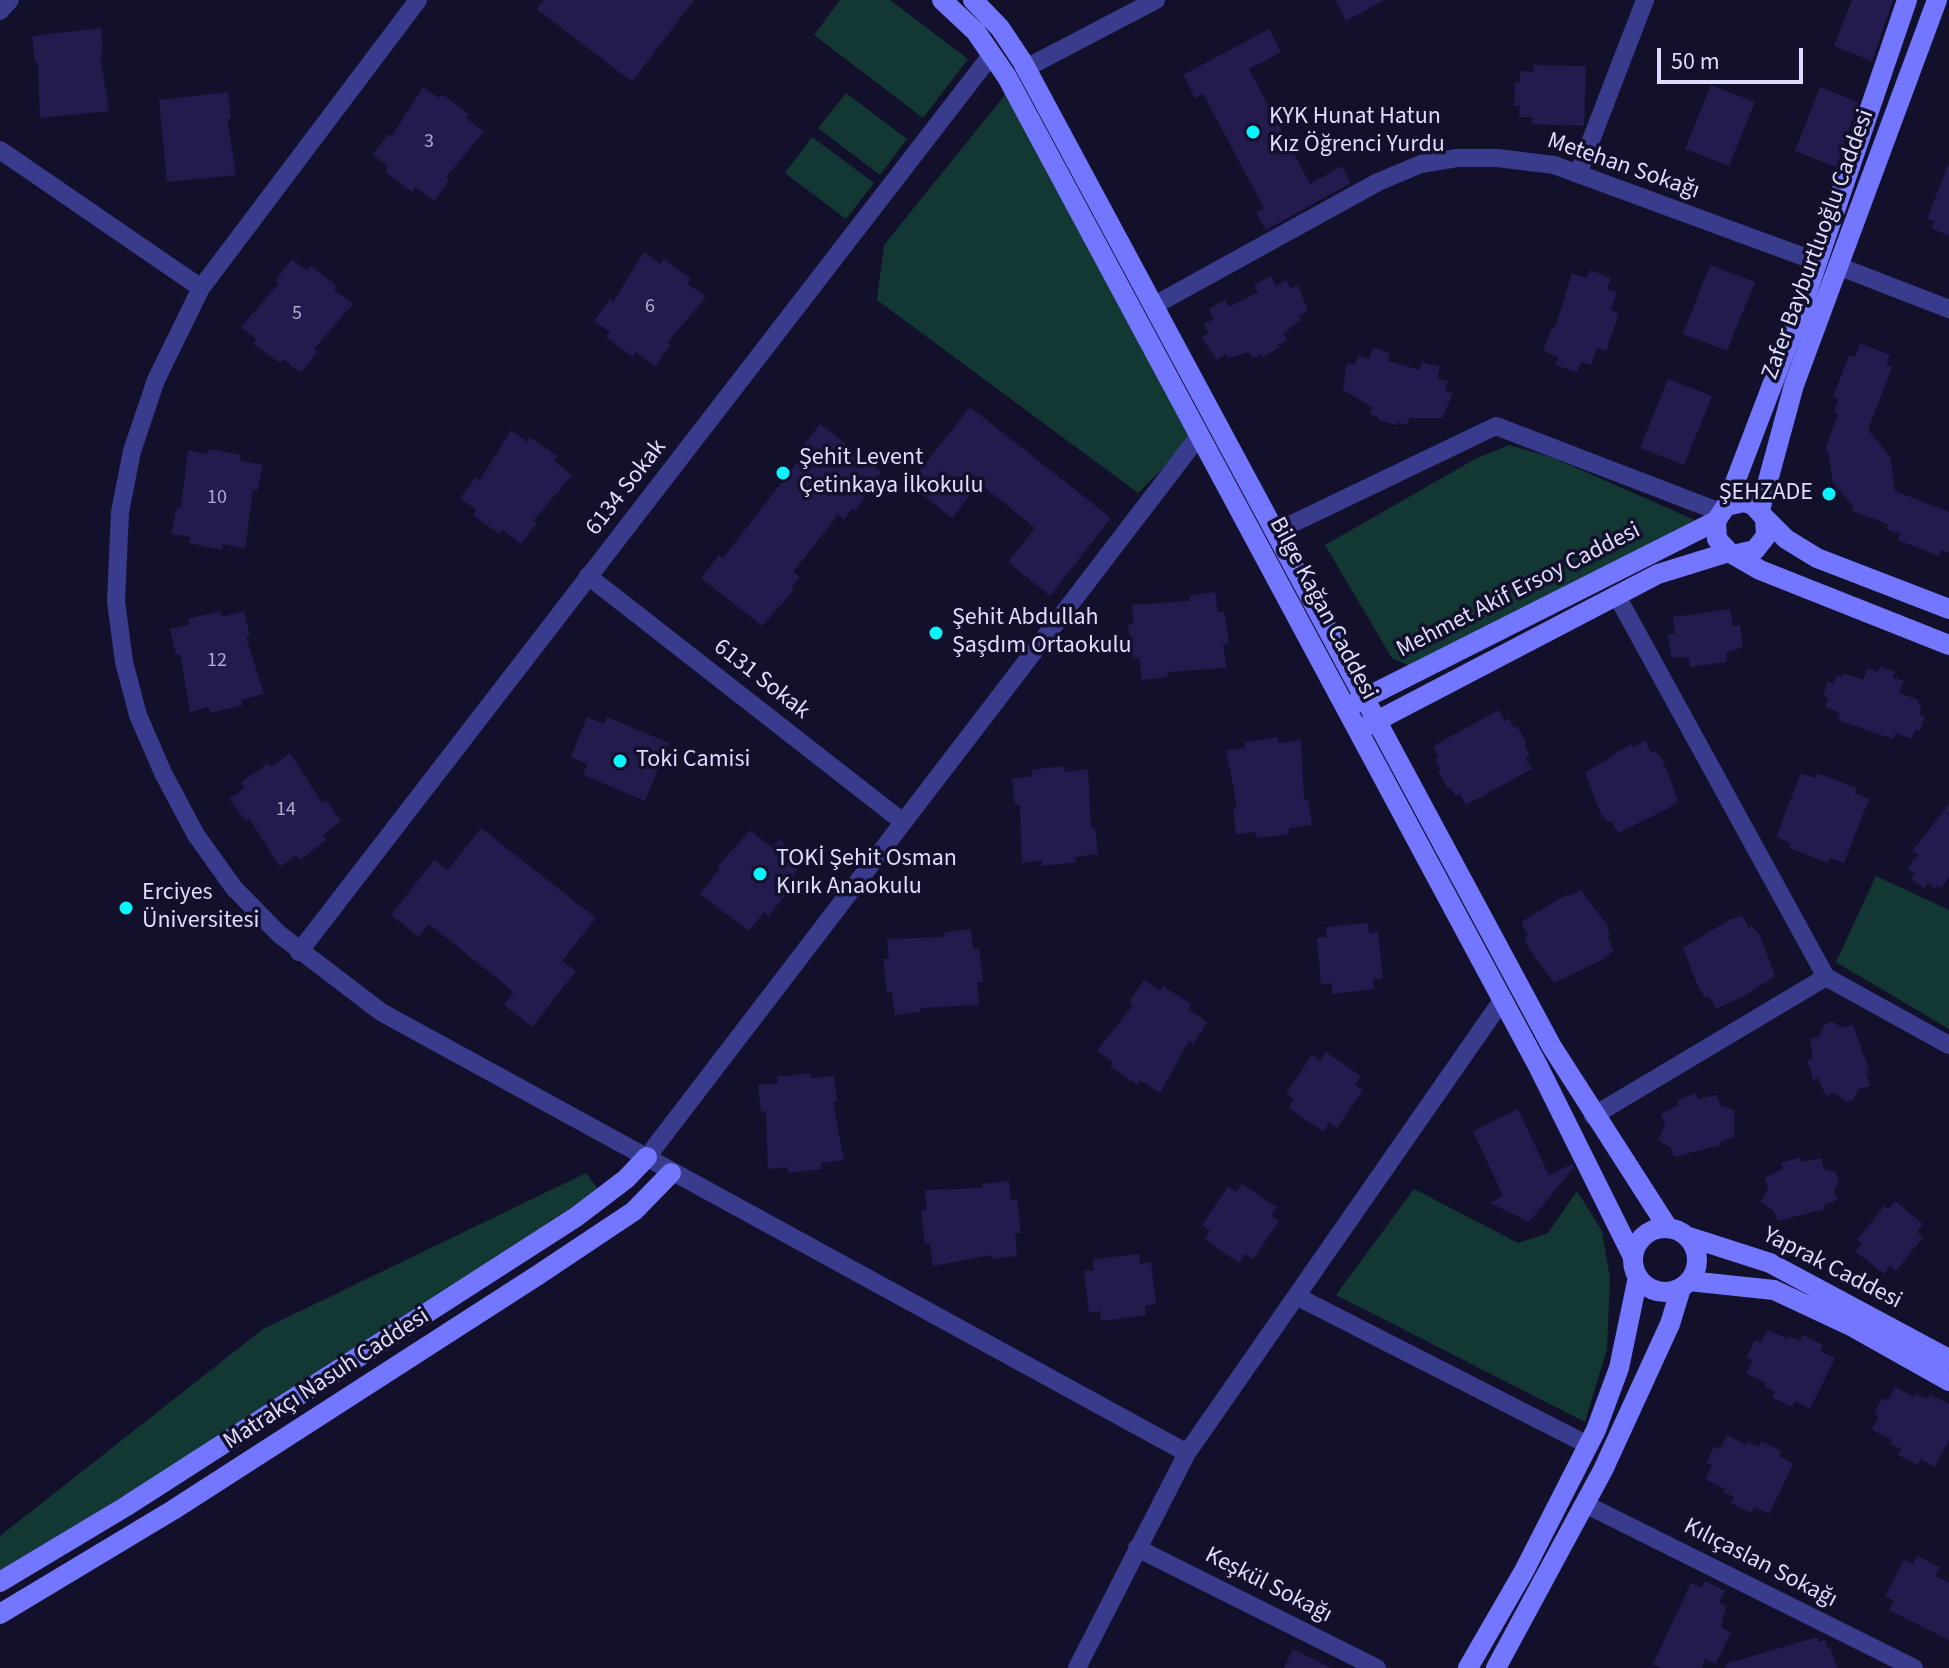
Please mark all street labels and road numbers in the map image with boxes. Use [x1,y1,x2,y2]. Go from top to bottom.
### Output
street label: Zafer Bayburtluoğlu Caddesi [1757,106,1881,384]
street label: Metehan Sokağı [1543,127,1703,207]
street label: 6134 Sokak [581,434,673,542]
street label: Bilge Kağan Caddesi [1262,513,1382,705]
street label: Mehmet Akif Ersoy Caddesi [1392,517,1646,665]
street label: 6131 Sokak [707,634,815,726]
street label: Yaprak Caddesi [1758,1222,1906,1316]
street label: Matrakçı Nasuh Caddesi [219,1303,435,1457]
street label: Kılıçaslan Sokağı [1678,1513,1842,1615]
street label: Keşkül Sokağı [1200,1542,1336,1630]

